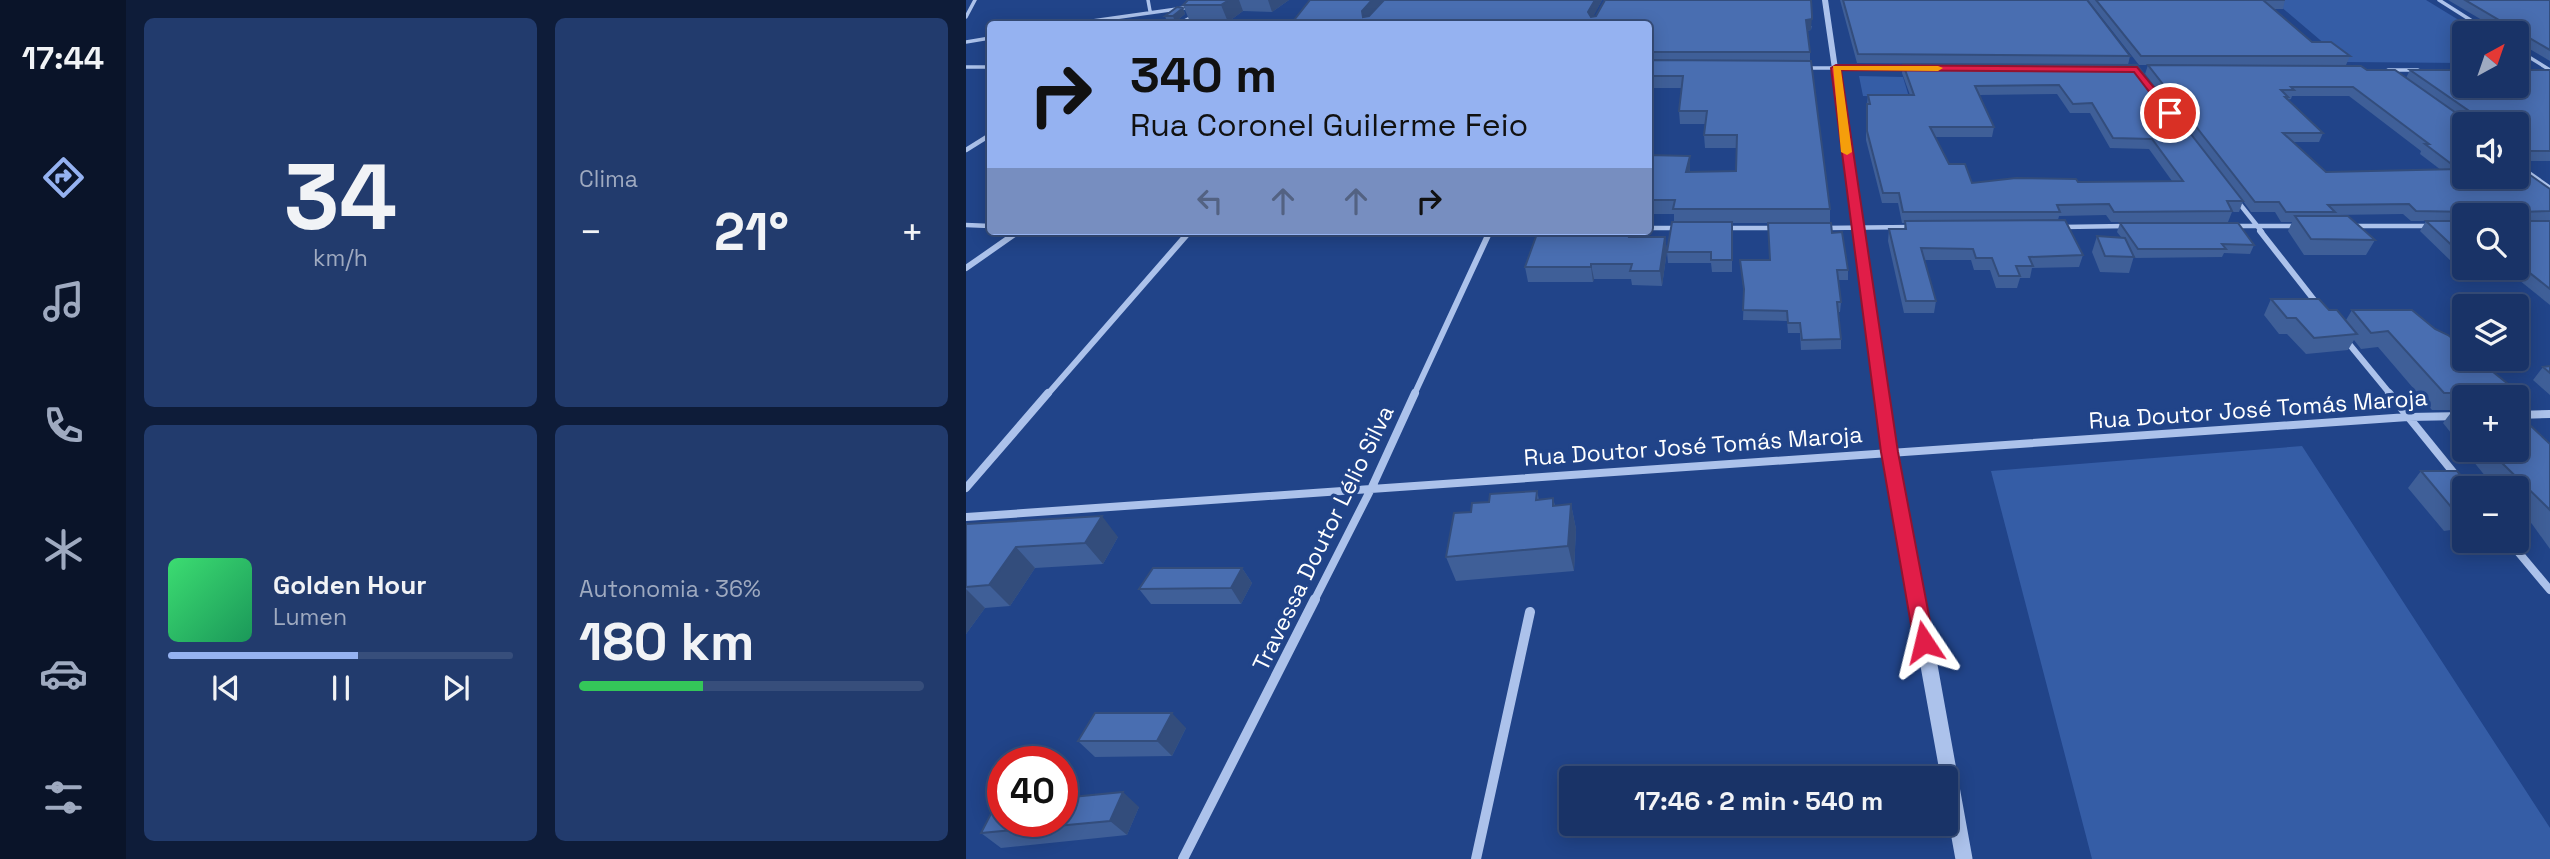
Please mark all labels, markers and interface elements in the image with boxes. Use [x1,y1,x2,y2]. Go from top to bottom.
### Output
north arrow [2452,21,2529,98]
map controls [2452,21,2529,553]
text: 17:44 [22,38,104,78]
text: 340 m [1130,44,1277,106]
icon: right [1015,49,1106,140]
pin [2140,83,2200,143]
icon: arrive [2151,94,2189,132]
text: Rua Coronel Guilerme Feio [1130,105,1528,145]
button: sound [2452,112,2529,189]
text: 34 [284,139,397,256]
icon: directions [39,153,88,202]
text: Clima [579,164,638,194]
icon: left [1191,182,1229,220]
icon: ahead [1264,182,1302,220]
icon: ahead [1337,182,1375,220]
icon: right [1410,182,1448,220]
text: 21° [714,199,789,265]
button: search [2452,203,2529,280]
text: − [579,208,603,256]
text: + [900,208,924,256]
text: km/h [313,243,368,273]
icon: music [39,277,88,326]
button: layers [2452,294,2529,371]
street label: Rua Doutor José Tomás Maroja [2088,382,2428,436]
button: + [2452,385,2529,462]
street label: Travessa Doutor Lélio Silva [1245,400,1401,676]
icon: phone [39,401,88,450]
street label: Rua Doutor José Tomás Maroja [1523,419,1863,473]
button: − [2452,476,2529,553]
icon: climate [39,525,88,574]
text: Golden Hour [273,568,427,602]
text: Autonomia · 36% [579,574,761,604]
text: Lumen [273,602,347,632]
position arrow [1887,605,1961,679]
text: 180 km [579,609,754,675]
icon: car [39,649,88,698]
icon: previous [207,669,245,707]
icon: pause [322,669,360,707]
icon: next [437,669,475,707]
speed limit sign: 40 [987,746,1078,837]
icon: filters [39,773,88,822]
text: 17:46 · 2 min · 540 m [1634,784,1883,818]

